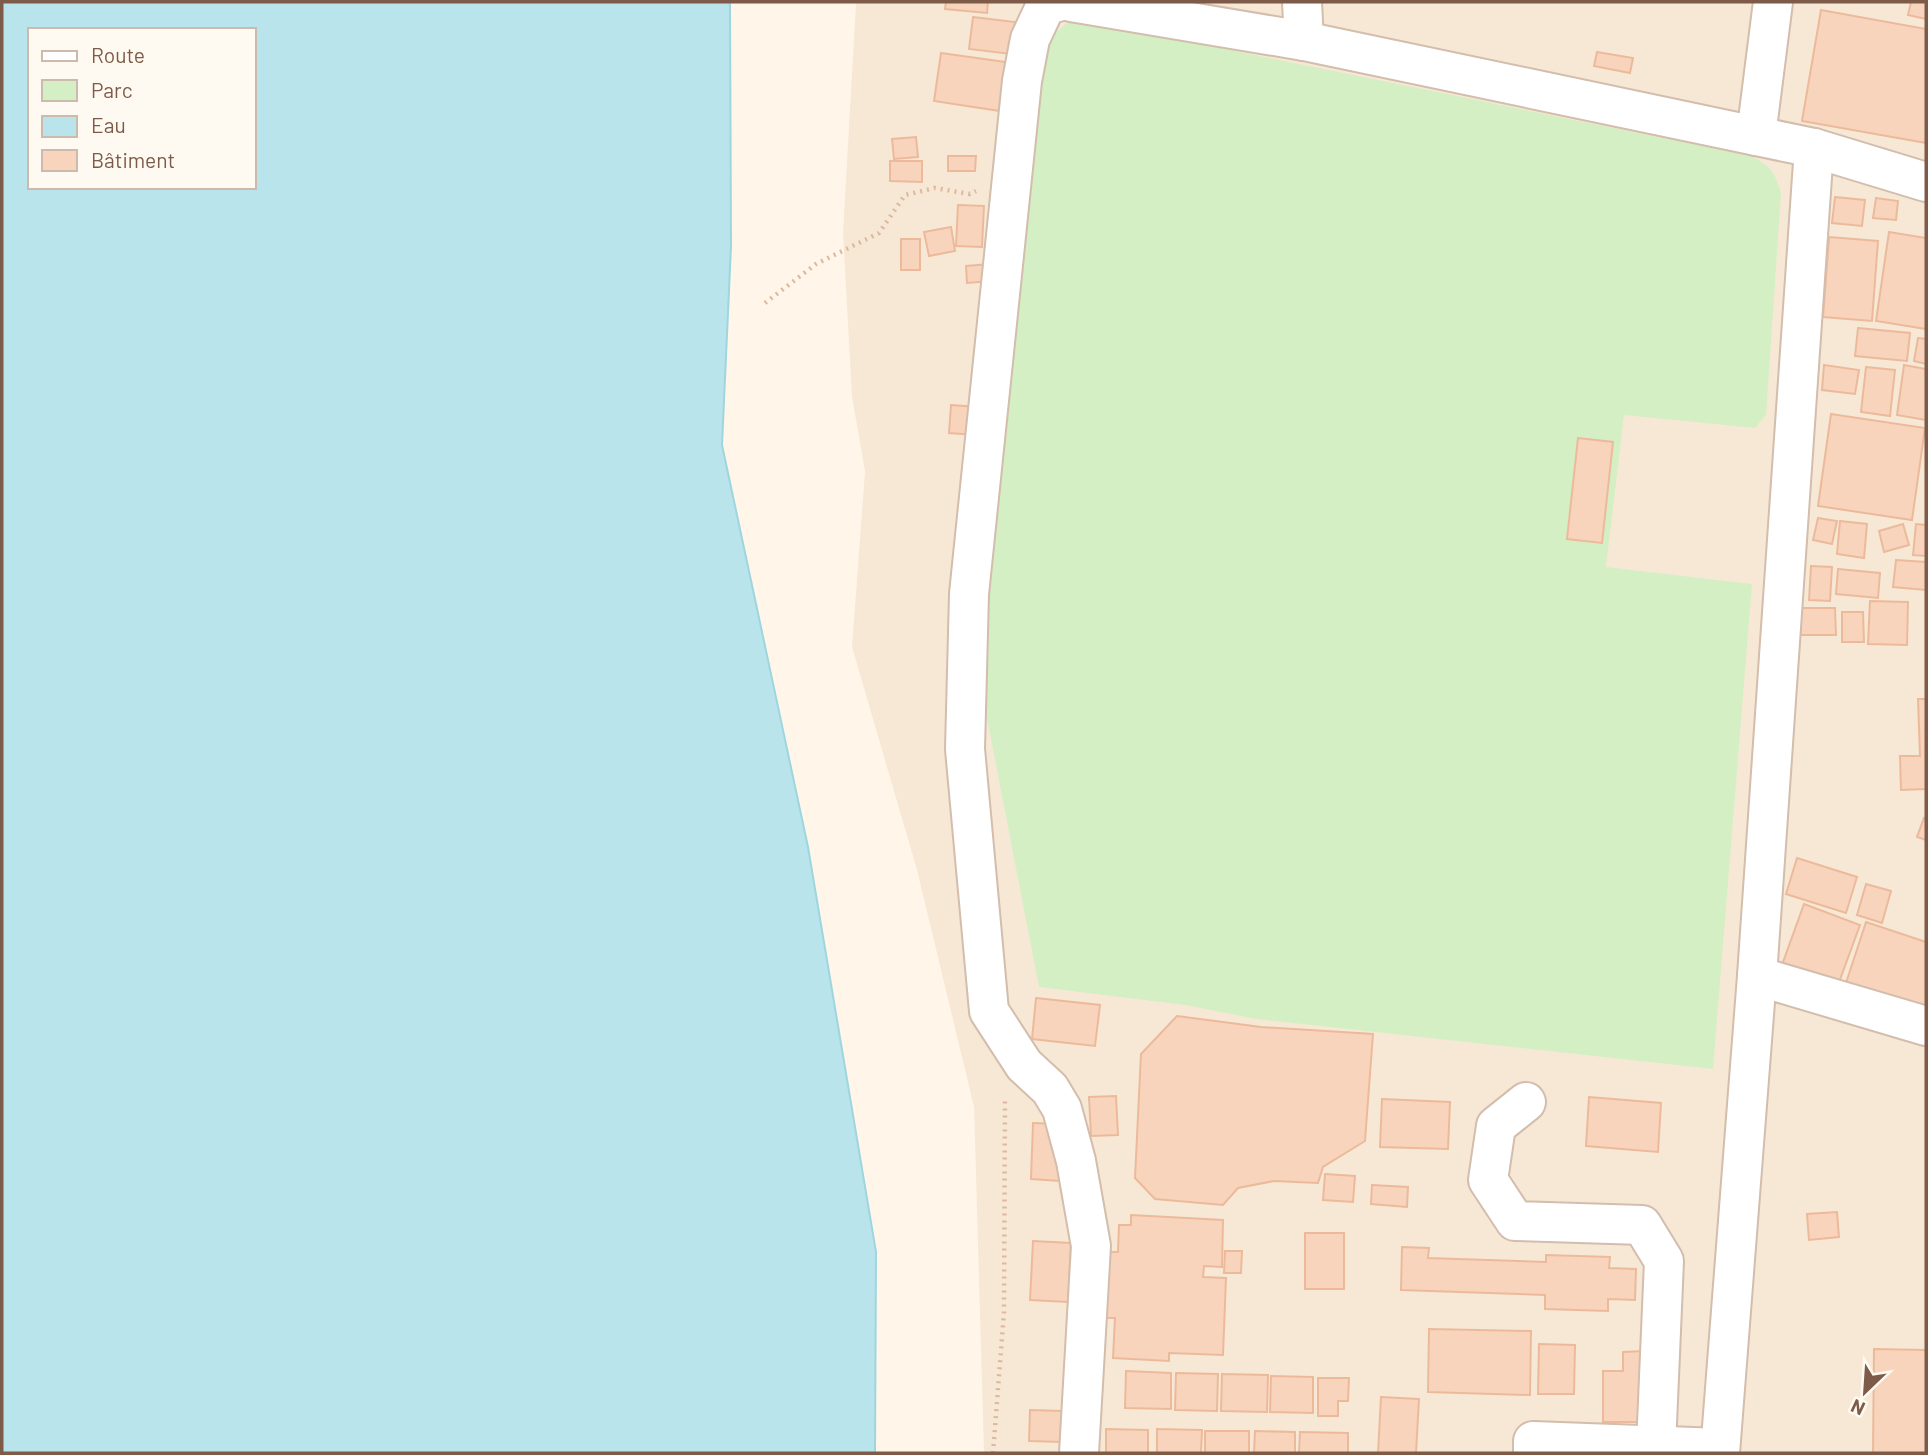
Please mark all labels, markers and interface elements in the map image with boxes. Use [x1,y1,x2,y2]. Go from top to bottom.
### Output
legend [28,28,256,189]
text: Route [91,42,145,67]
text: Parc [91,77,133,102]
text: Eau [91,112,126,137]
text: Bâtiment [91,147,175,172]
north arrow [1830,1357,1900,1427]
text: N [1847,1395,1868,1421]

